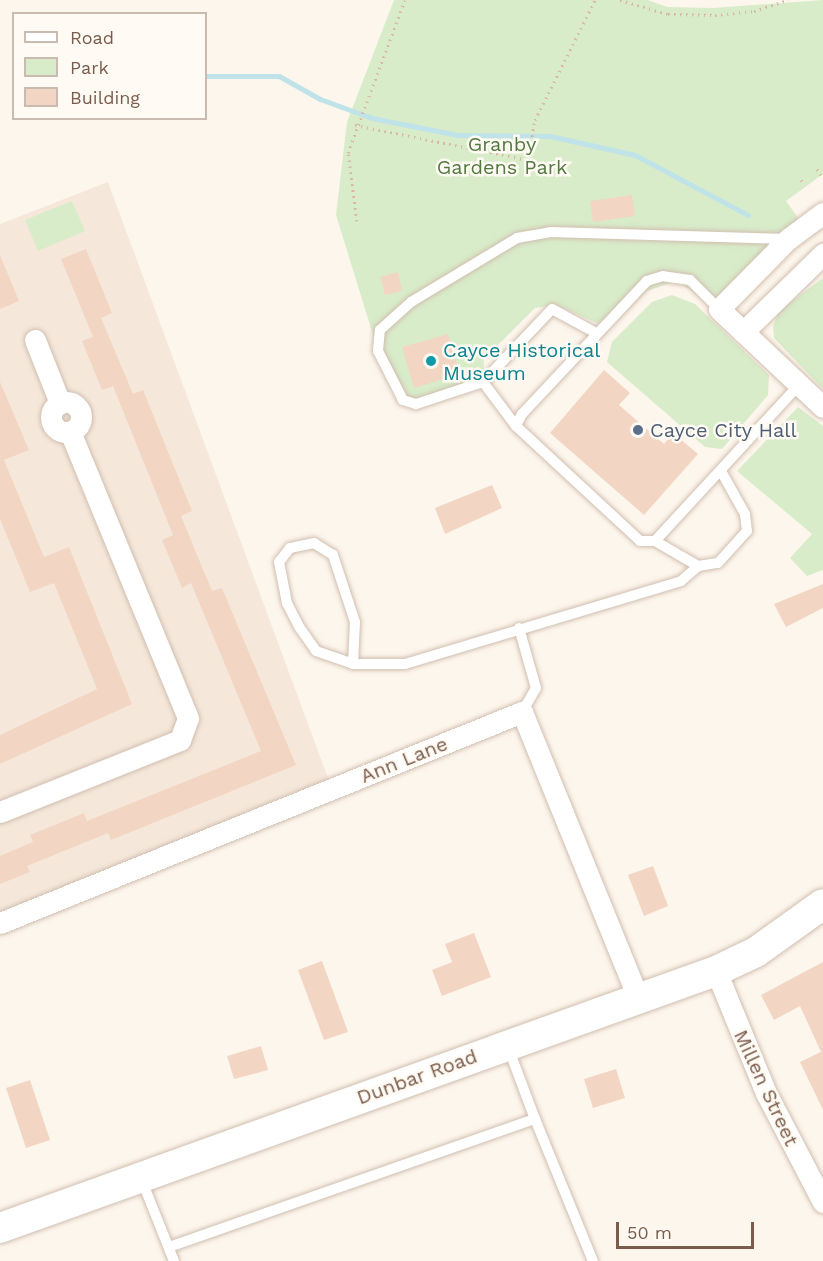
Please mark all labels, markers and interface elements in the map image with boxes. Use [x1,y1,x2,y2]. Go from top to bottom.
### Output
legend [12,12,207,120]
text: Road [70,27,114,48]
text: Park [70,57,109,78]
text: Building [70,87,140,108]
park label: Granby Gardens Park [437,132,567,179]
place label: Cayce Historical Museum [443,338,600,385]
marker: Cayce Historical Museum [424,354,438,368]
place label: Cayce City Hall [650,418,797,442]
marker: Cayce City Hall [631,423,645,437]
street label: Ann Lane [357,732,451,788]
street label: Millen Street [729,1026,803,1150]
street label: Dunbar Road [353,1044,481,1110]
scale bar [619,1210,757,1248]
text: 50 m [627,1222,672,1243]

